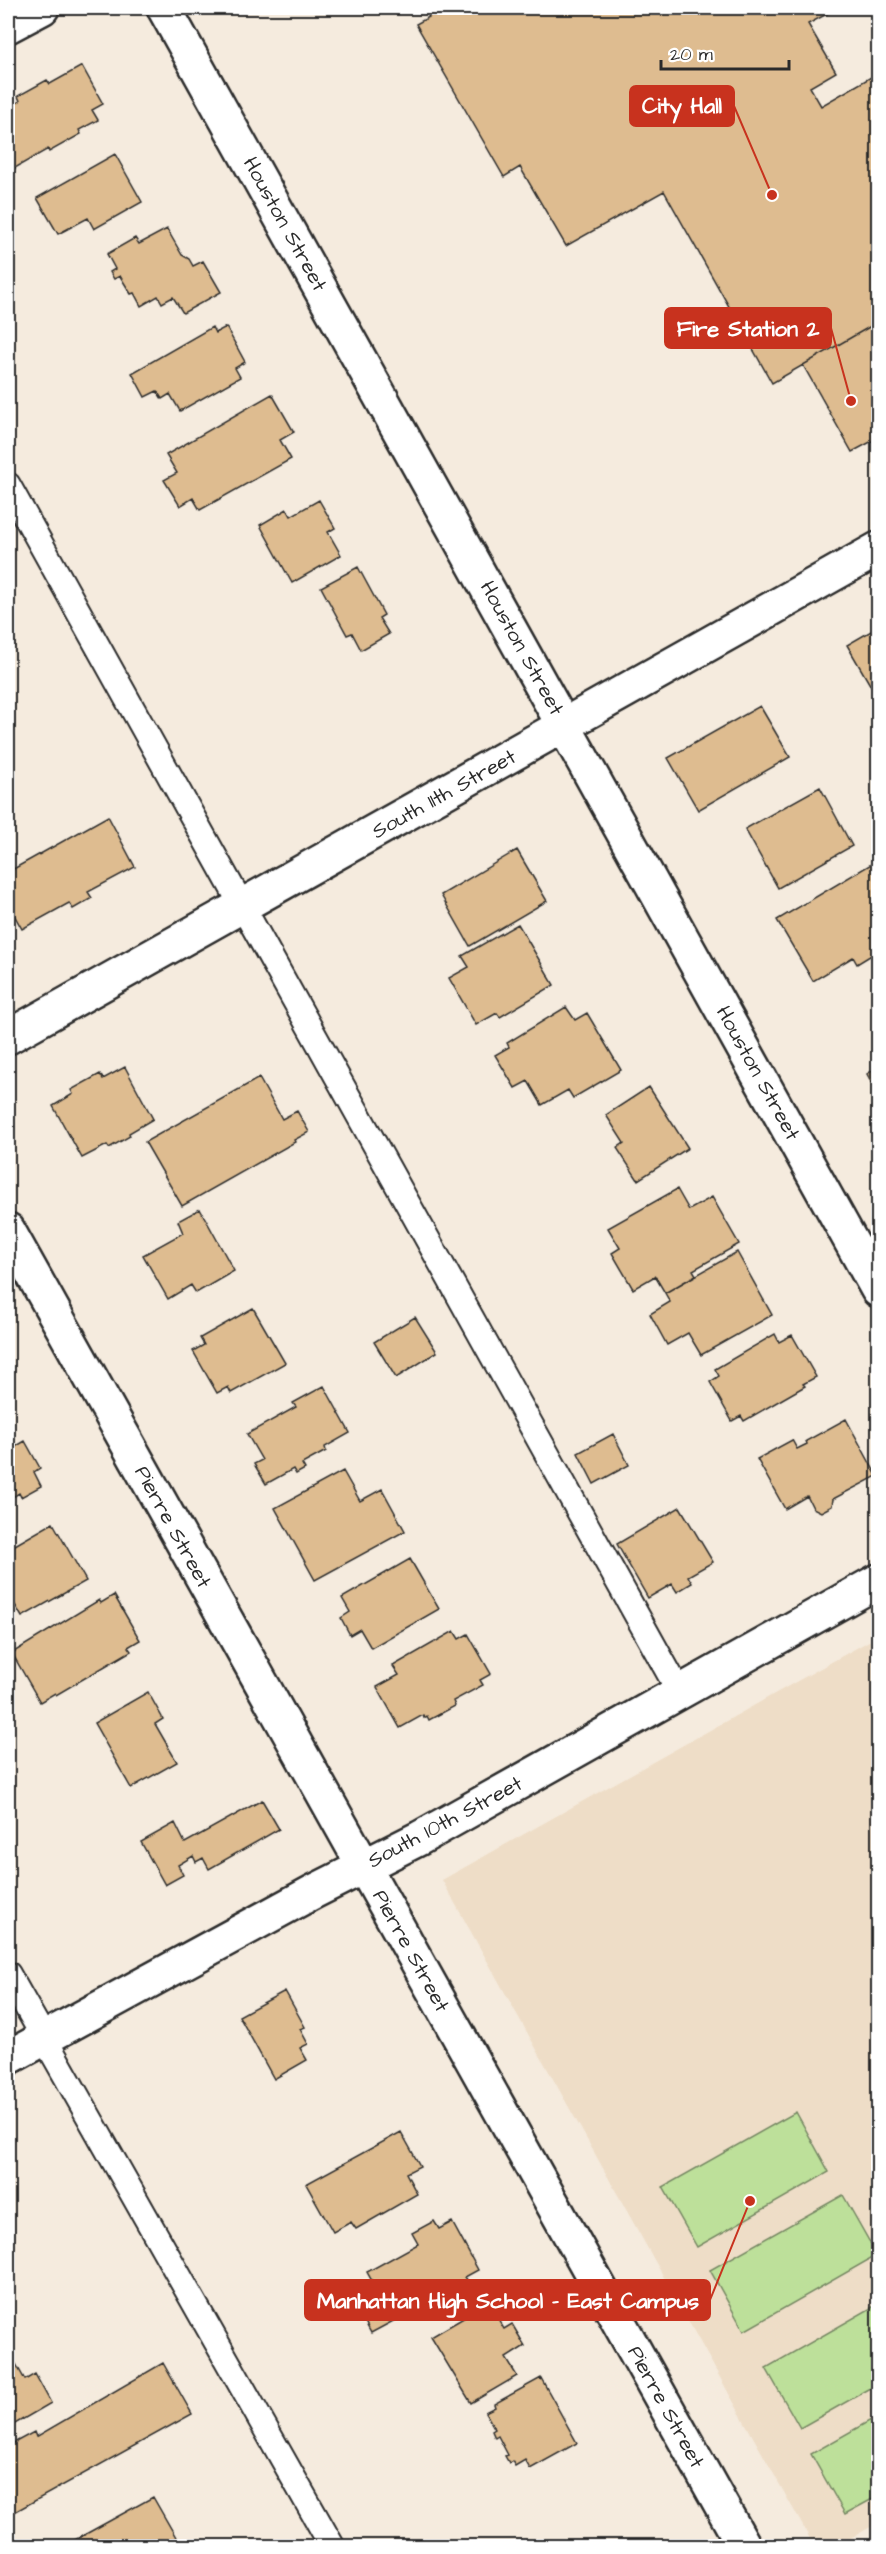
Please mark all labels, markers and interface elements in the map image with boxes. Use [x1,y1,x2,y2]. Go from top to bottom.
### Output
scale bar [661,33,788,71]
text: 20 m [670,42,713,67]
callout: City Hall [630,86,734,126]
text: City Hall [642,91,723,124]
street label: Houston Street [236,151,334,297]
callout: Fire Station 2 [665,308,831,348]
text: Fire Station 2 [677,314,820,345]
street label: Houston Street [473,575,571,721]
street label: South 11th Street [367,742,522,846]
street label: Houston Street [709,1000,807,1146]
street label: Pierre Street [127,1461,219,1594]
street label: South 10th Street [363,1769,528,1875]
street label: Pierre Street [365,1885,457,2018]
callout: Manhattan High School - East Campus [305,2280,710,2320]
text: Manhattan High School - East Campus [317,2286,699,2318]
street label: Pierre Street [620,2341,712,2474]

